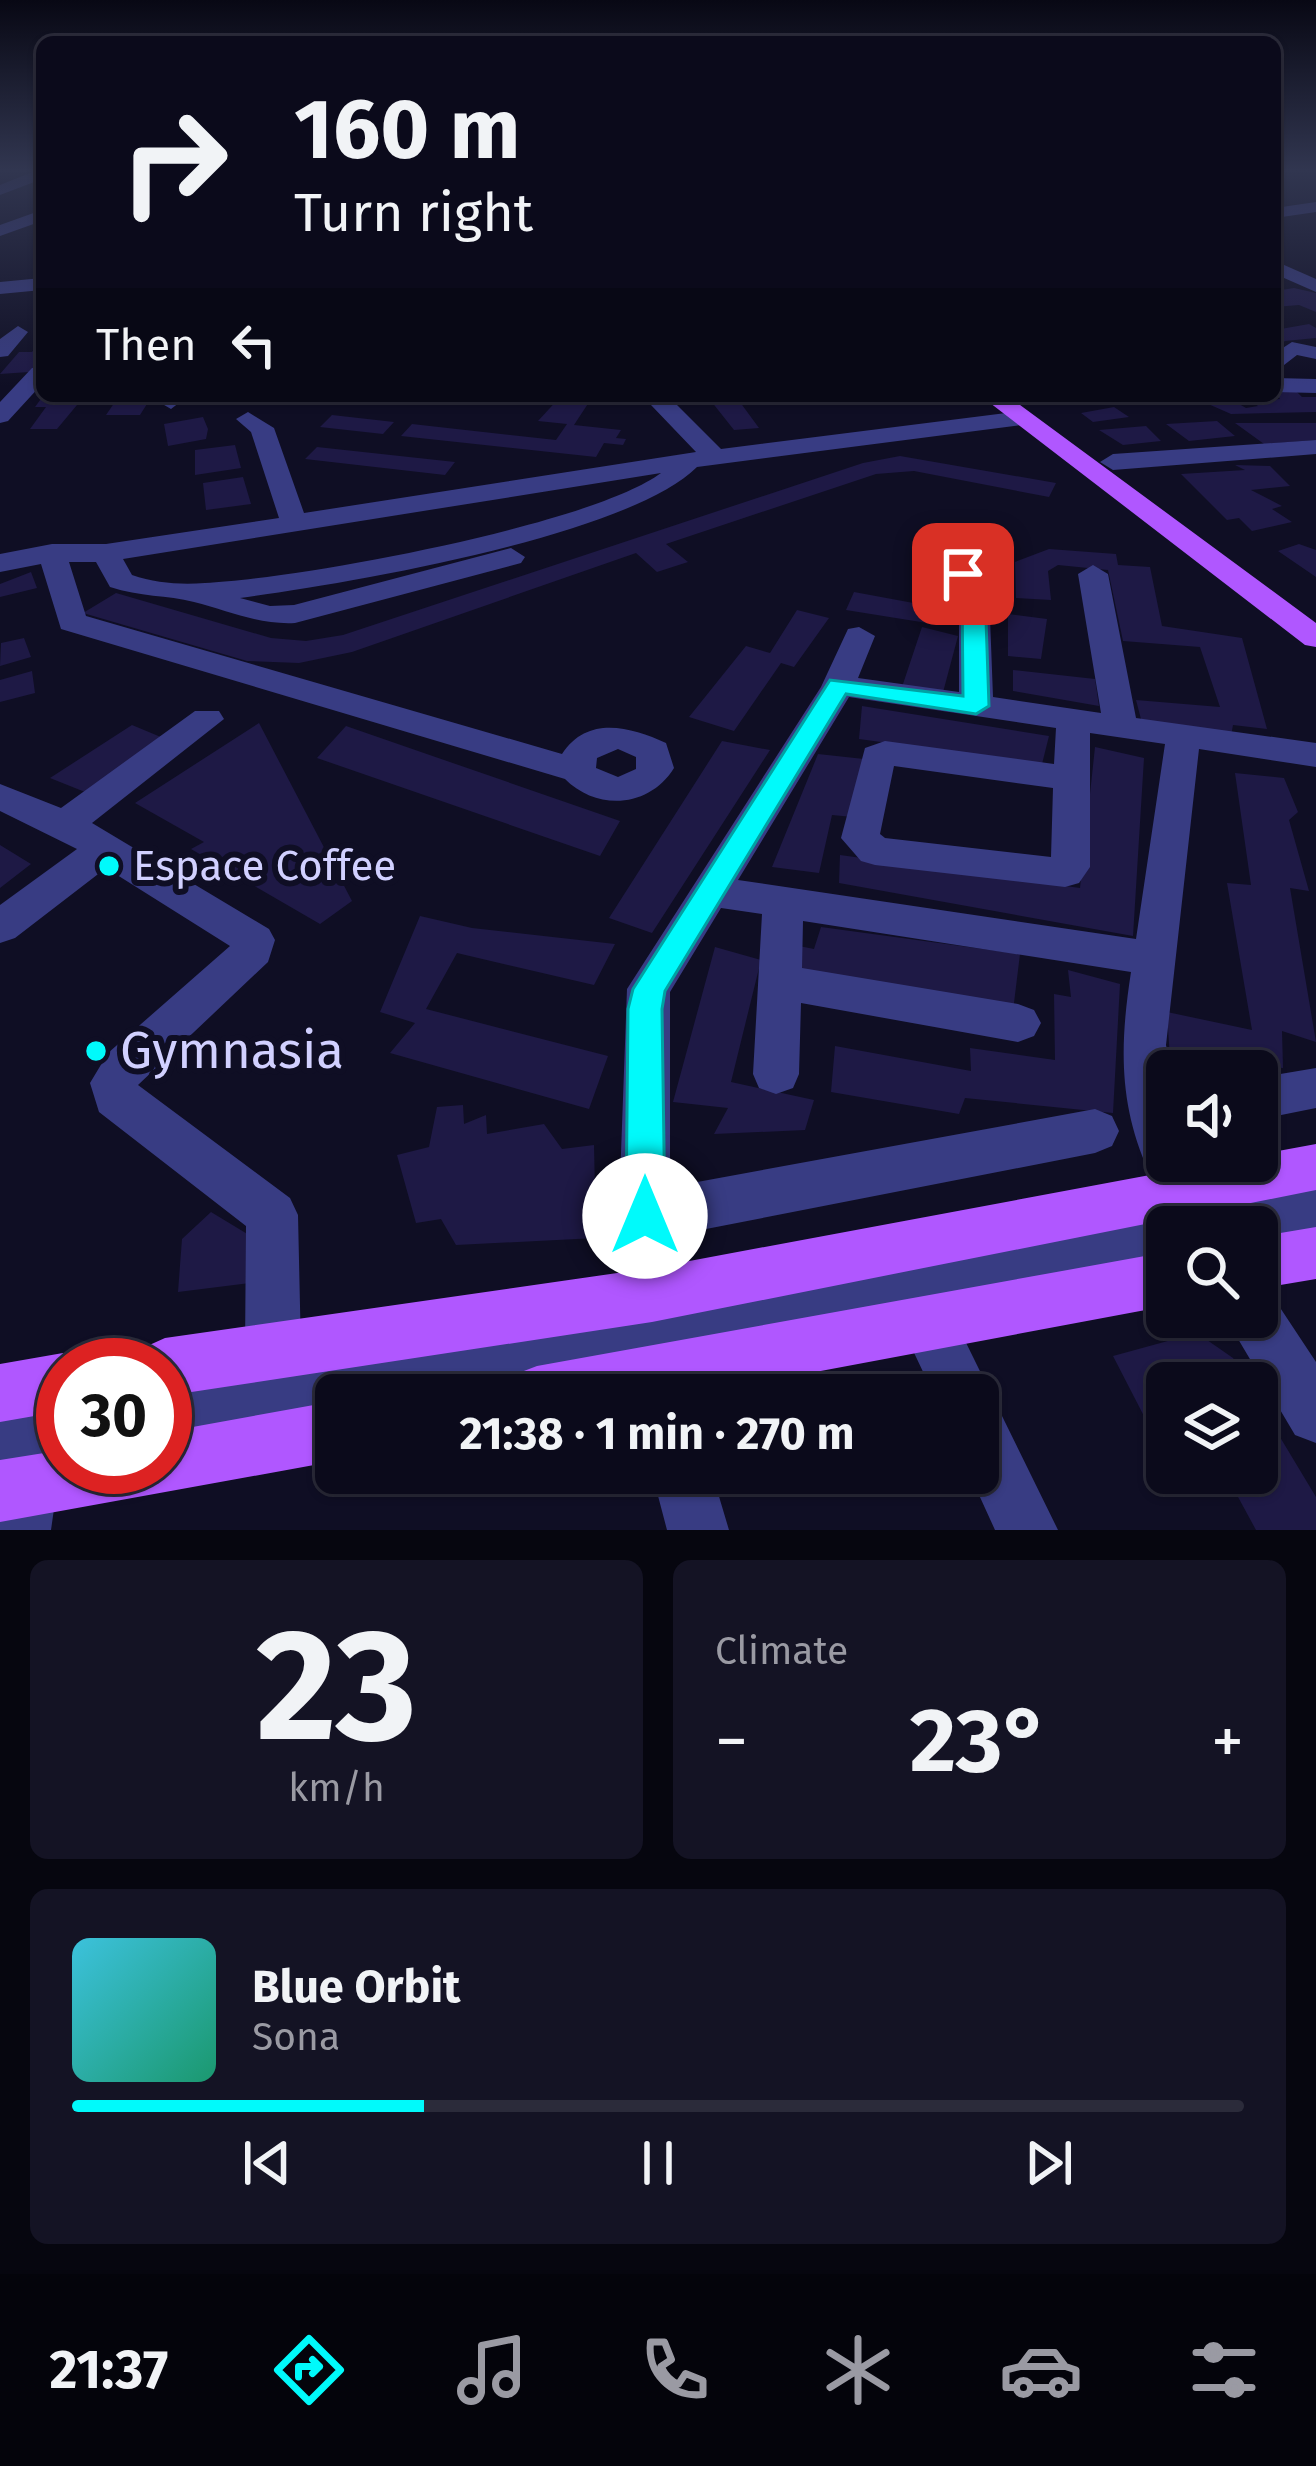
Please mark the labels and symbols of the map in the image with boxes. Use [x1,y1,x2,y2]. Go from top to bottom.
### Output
pin [912,523,1014,625]
place label: Espace Coffee [133,841,396,891]
marker: Espace Coffee [96,853,122,879]
place label: Gymnasia [120,1020,344,1082]
marker: Gymnasia [83,1038,109,1064]
position arrow [582,1153,708,1279]
speed limit sign: 30 [36,1338,192,1494]

